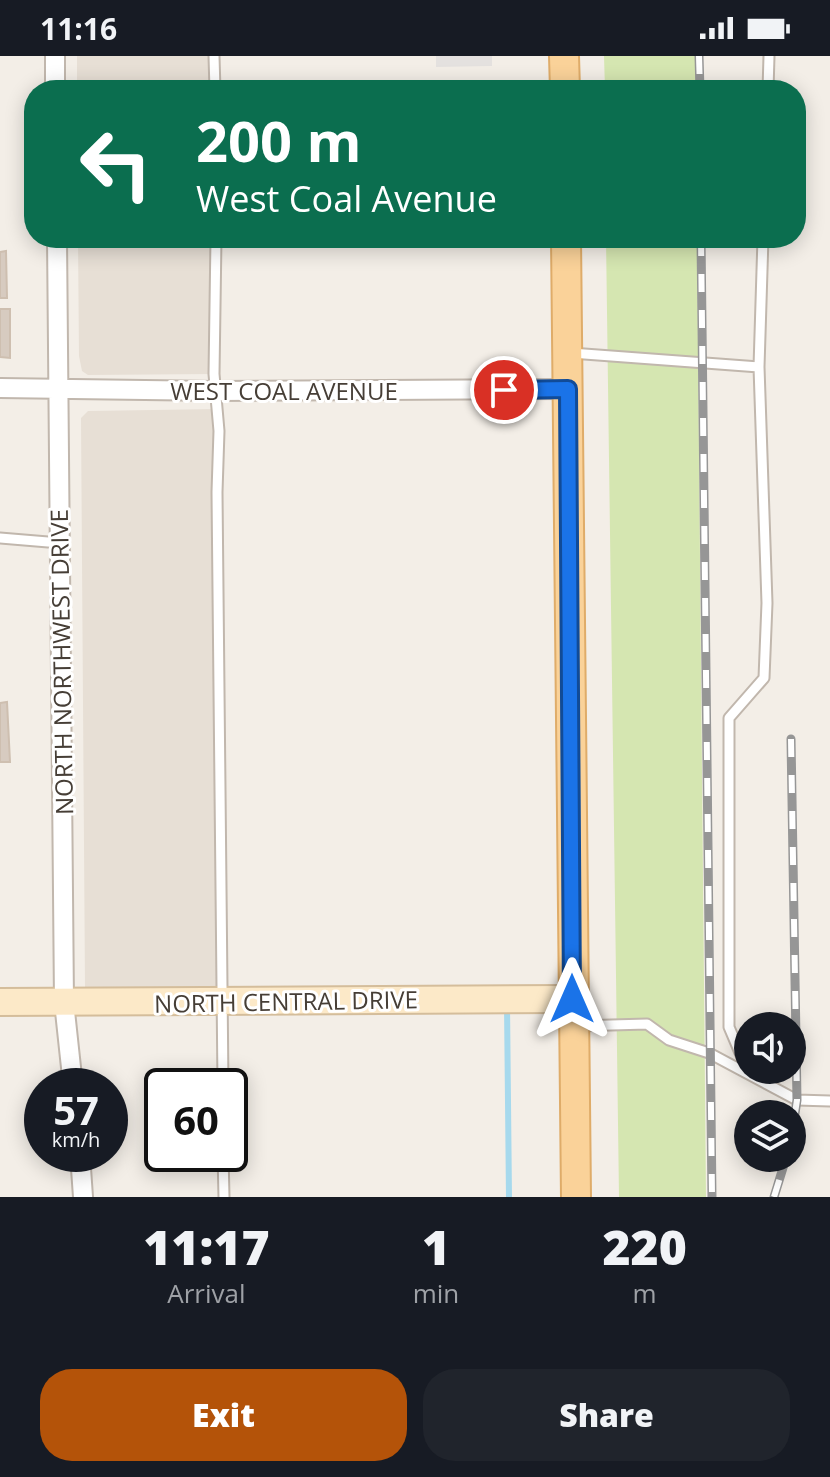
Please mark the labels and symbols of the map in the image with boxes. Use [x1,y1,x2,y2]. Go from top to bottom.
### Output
pin [470,356,538,424]
street label: WEST COAL AVENUE [170,374,398,407]
street label: NORTH NORTHWEST DRIVE [42,509,80,815]
position arrow [530,957,614,1041]
street label: NORTH CENTRAL DRIVE [154,982,418,1020]
speed limit sign: 60 [144,1068,248,1172]

